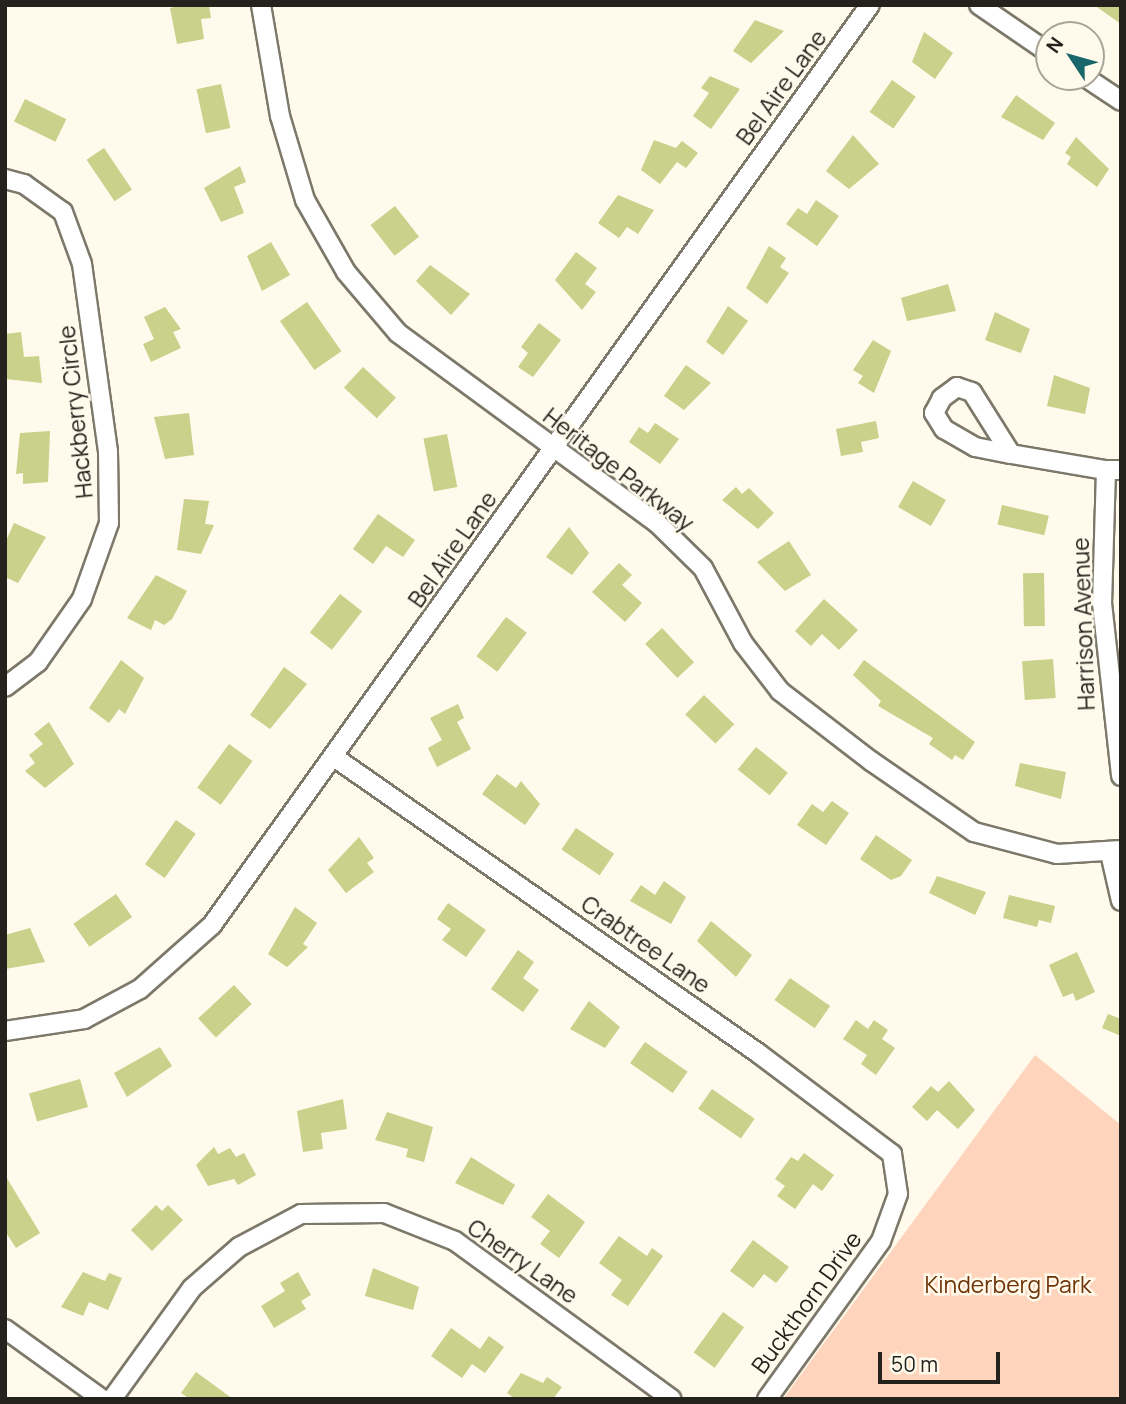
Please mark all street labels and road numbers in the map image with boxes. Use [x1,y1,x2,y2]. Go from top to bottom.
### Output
street label: Bel Aire Lane [730,24,832,150]
street label: Hackberry Circle [52,324,98,500]
street label: Heritage Parkway [538,402,700,536]
street label: Bel Aire Lane [402,486,502,612]
street label: Harrison Avenue [1066,537,1100,711]
street label: Crabtree Lane [576,889,716,999]
street label: Cherry Lane [463,1213,583,1309]
street label: Buckthorn Drive [745,1226,867,1378]

